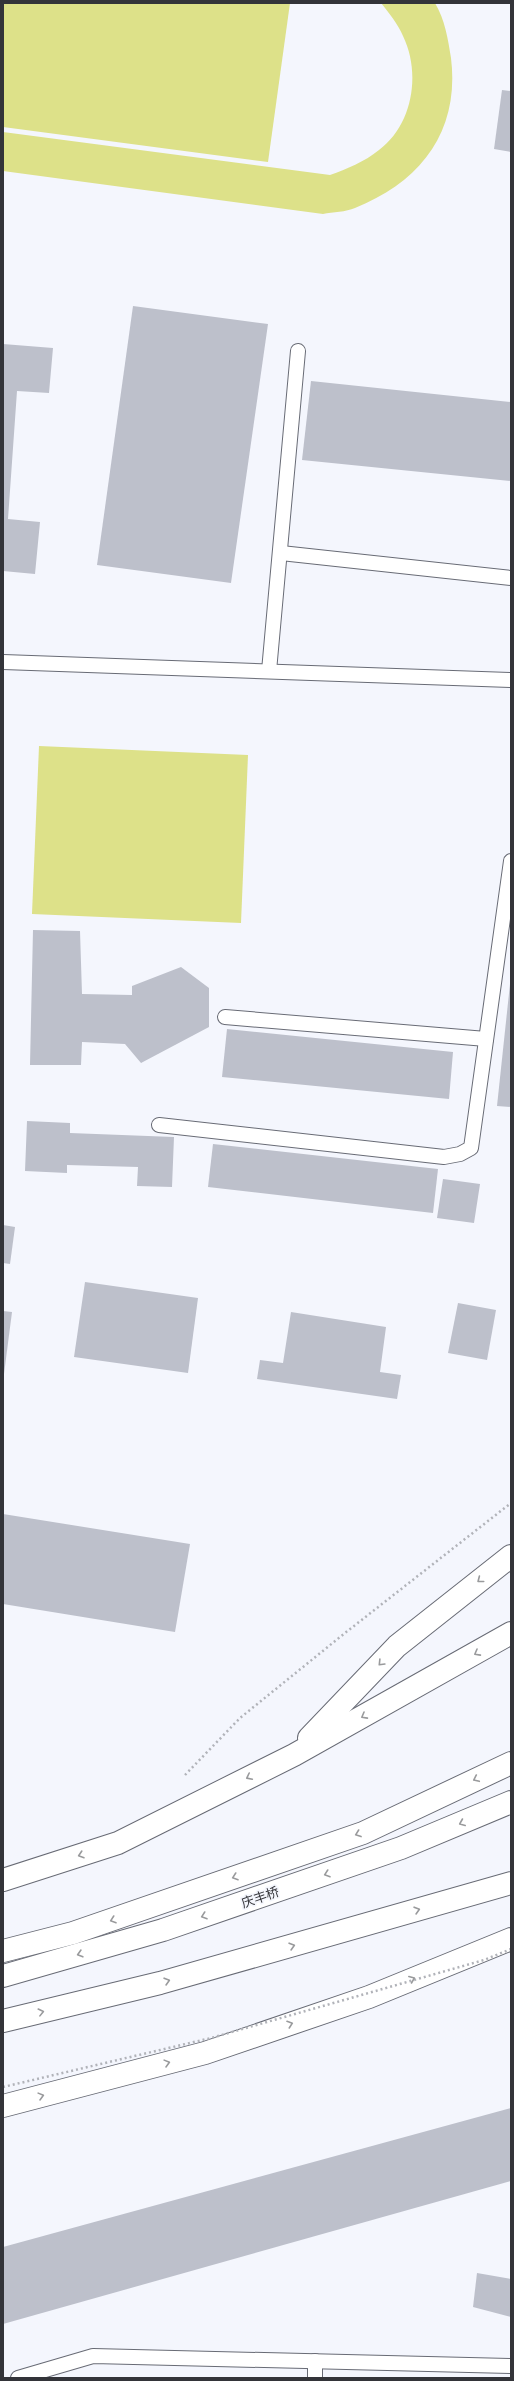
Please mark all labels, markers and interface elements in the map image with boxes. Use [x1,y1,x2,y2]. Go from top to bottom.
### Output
one-way arrow [478,1575,485,1582]
one-way arrow [474,1648,481,1655]
one-way arrow [378,1658,386,1666]
one-way arrow [360,1711,368,1718]
one-way arrow [246,1772,253,1780]
one-way arrow [472,1774,480,1782]
one-way arrow [459,1818,466,1826]
one-way arrow [355,1830,362,1838]
one-way arrow [77,1851,84,1859]
one-way arrow [324,1869,331,1877]
one-way arrow [232,1872,239,1881]
street label: 庆丰桥 [239,1882,281,1912]
one-way arrow [414,1906,421,1915]
one-way arrow [201,1911,208,1919]
one-way arrow [109,1915,116,1923]
one-way arrow [289,1942,296,1951]
one-way arrow [77,1949,83,1957]
one-way arrow [409,1975,416,1983]
one-way arrow [164,1977,171,1986]
one-way arrow [37,2008,44,2017]
one-way arrow [287,2020,294,2028]
one-way arrow [163,2059,170,2068]
one-way arrow [37,2092,44,2101]

